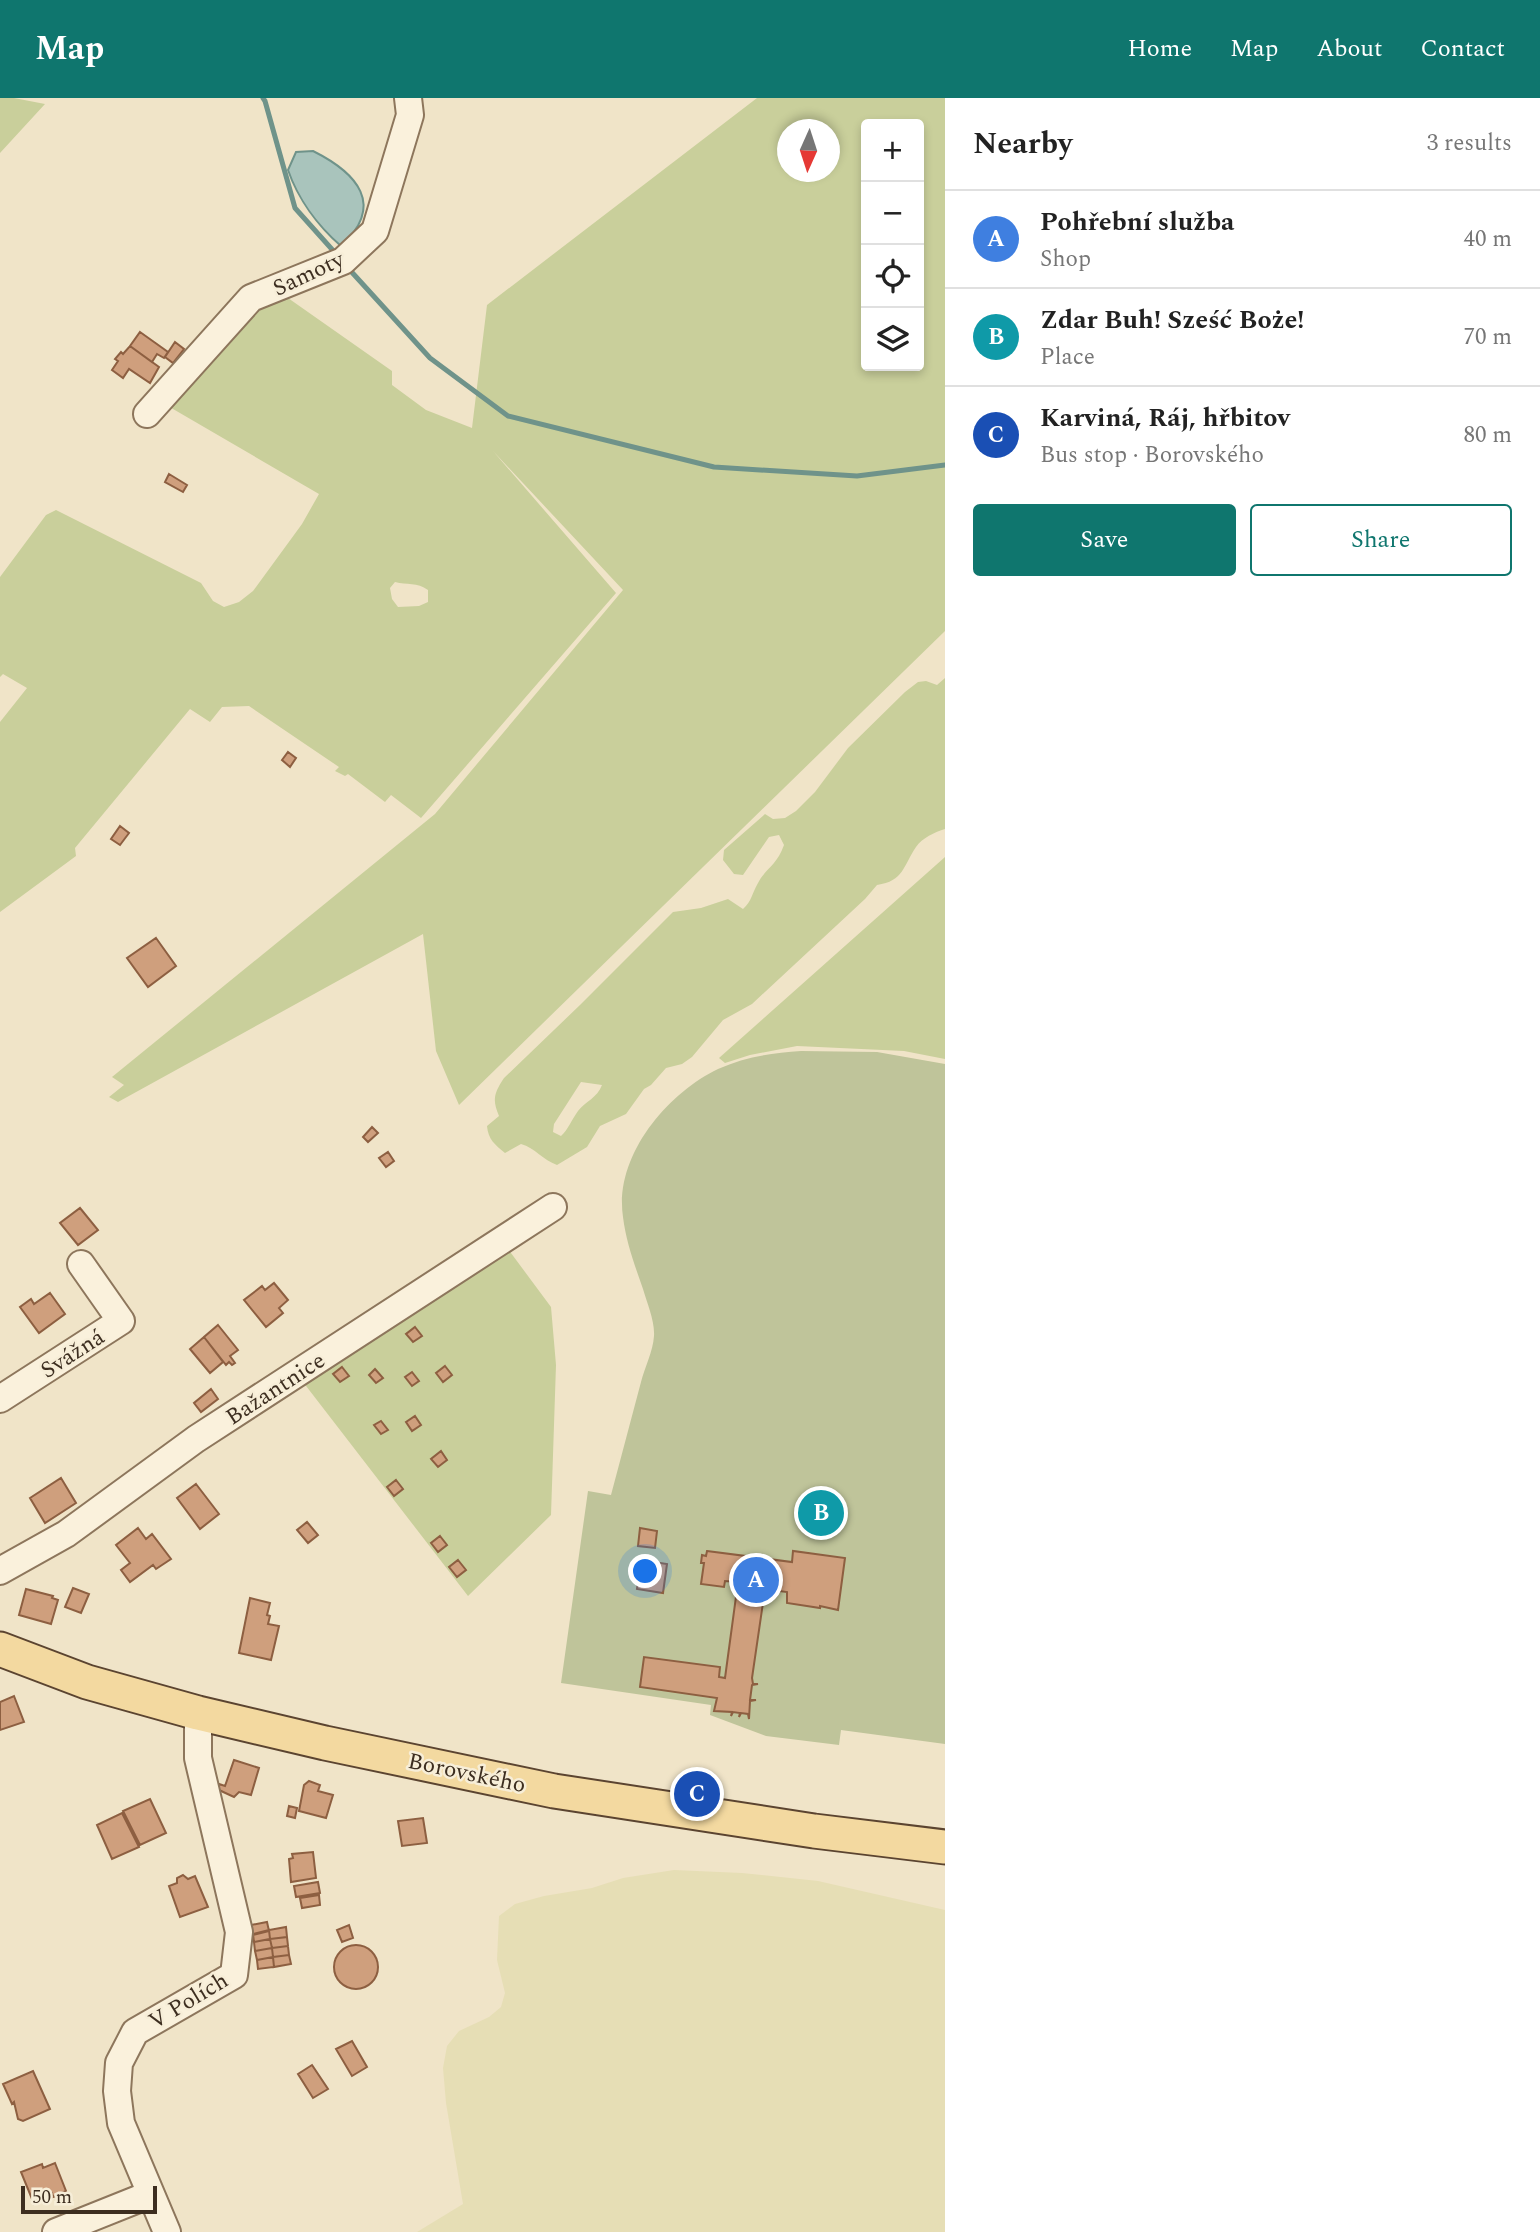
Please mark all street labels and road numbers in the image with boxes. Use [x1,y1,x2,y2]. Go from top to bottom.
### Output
street label: Samoty [267,242,351,306]
street label: Svážná [34,1320,112,1388]
street label: Bažantnice [219,1344,333,1435]
street label: Borovského [405,1744,529,1803]
street label: V Polích [142,1964,235,2039]

